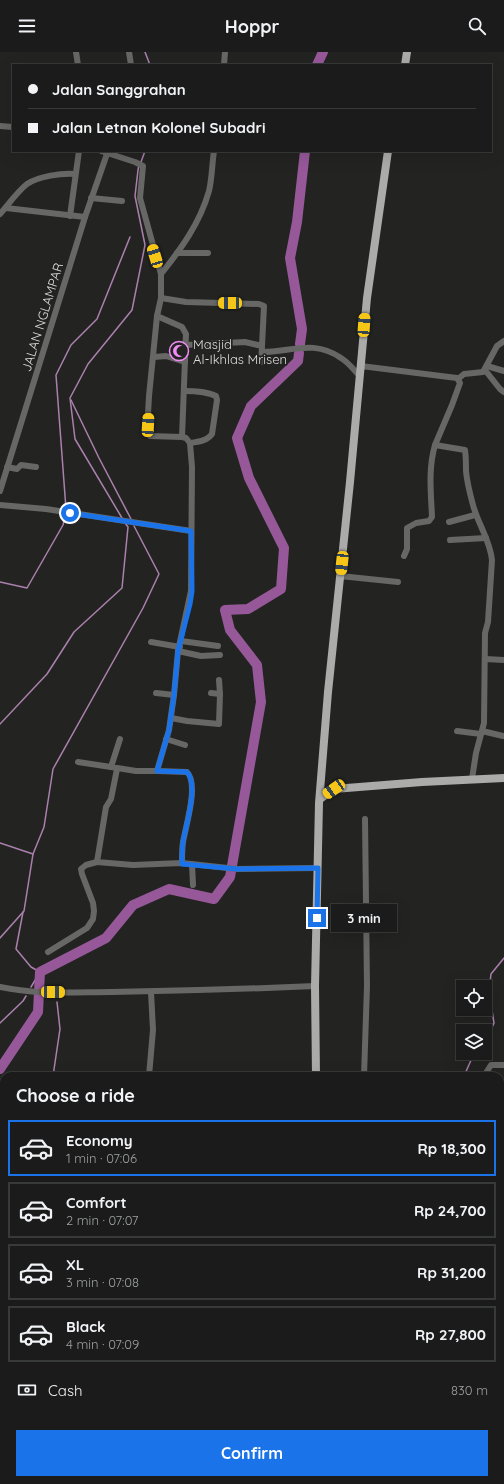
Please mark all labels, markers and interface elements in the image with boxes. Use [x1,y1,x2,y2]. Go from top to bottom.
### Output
icon: menu [16,15,38,37]
text: Hoppr [225,15,279,38]
icon: search [466,15,488,37]
text: Jalan Sanggrahan [52,80,186,99]
text: Jalan Letnan Kolonel Subadri [52,118,265,137]
car [146,243,164,269]
street label: JALAN NGLAMPAR [18,260,66,373]
car [218,297,242,309]
car [357,313,371,337]
place label: Masjid Al-Ikhlas Mrisen [193,336,287,367]
mosque icon: Masjid Al-Ikhlas Mrisen [168,340,190,362]
car [141,413,155,437]
route start [61,504,79,522]
car [335,550,349,576]
car [321,777,347,801]
callout: 3 min [331,904,397,932]
route end [308,909,326,927]
text: 3 min [347,910,381,926]
map controls [456,980,492,1060]
button: locate [456,980,492,1016]
car [41,986,65,998]
button: layers [456,1024,492,1060]
text: Choose a ride [16,1084,135,1107]
icon: car [18,1130,54,1166]
text: Economy [66,1131,133,1150]
text: Rp 18,300 [417,1139,486,1158]
text: 1 min · 07:06 [66,1150,137,1166]
icon: car [18,1192,54,1228]
text: Comfort [66,1193,127,1212]
text: Rp 24,700 [414,1201,486,1220]
text: 2 min · 07:07 [66,1212,138,1228]
icon: car [18,1254,54,1290]
text: XL [66,1255,84,1274]
text: Rp 31,200 [417,1263,486,1282]
text: 3 min · 07:08 [66,1274,139,1290]
icon: car [18,1316,54,1352]
text: Black [66,1317,106,1336]
text: Rp 27,800 [415,1325,486,1344]
text: 4 min · 07:09 [66,1336,139,1352]
icon: cash [16,1379,38,1401]
text: Cash [48,1381,82,1400]
text: 830 m [451,1382,488,1398]
button: Confirm [16,1430,488,1476]

